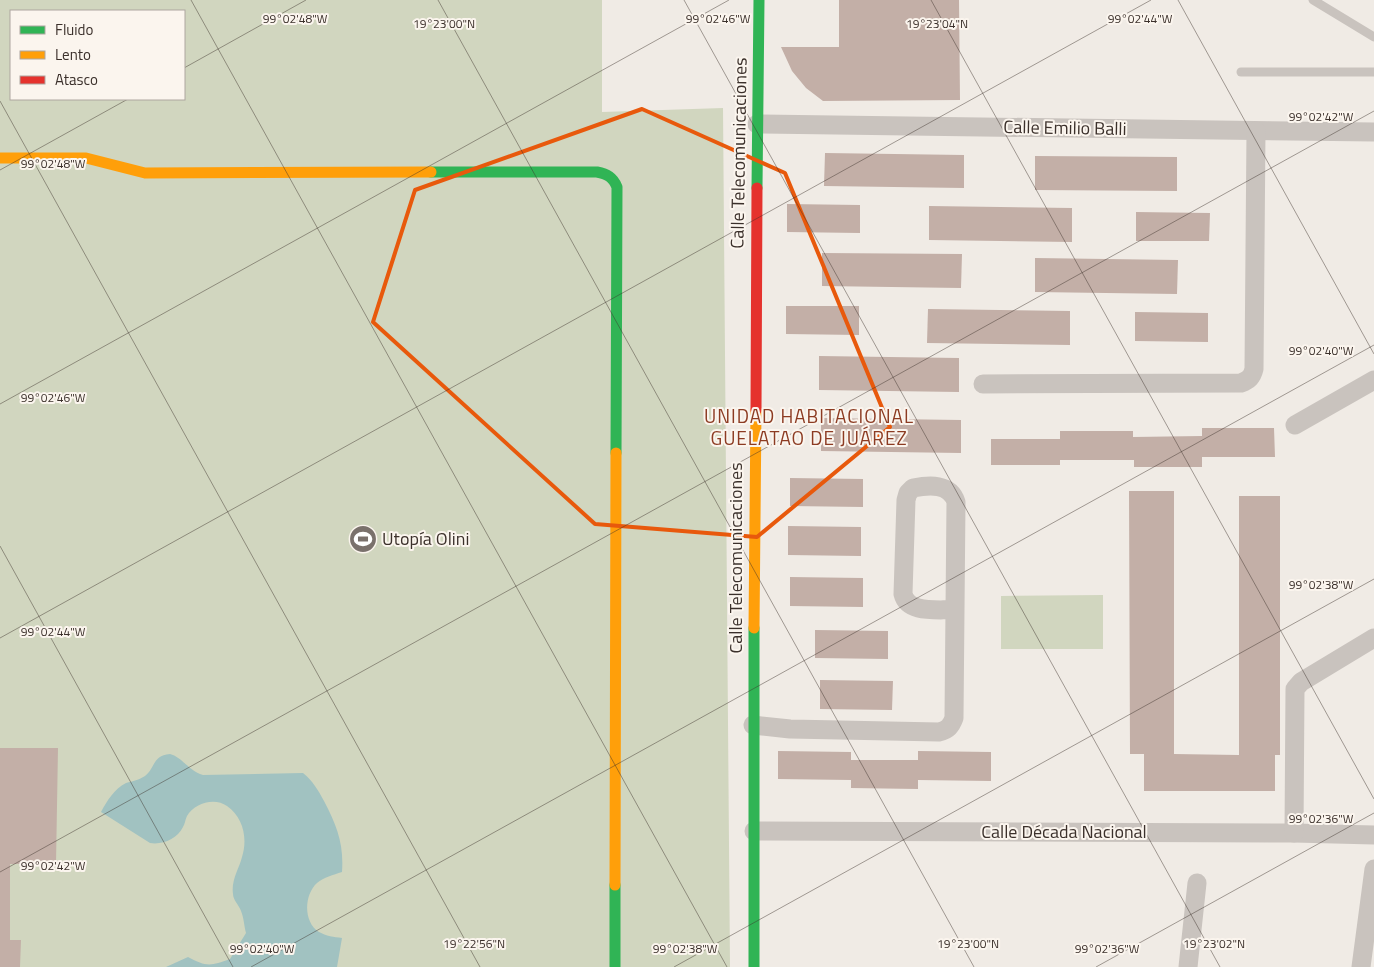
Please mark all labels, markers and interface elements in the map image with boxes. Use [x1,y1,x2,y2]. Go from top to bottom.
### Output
text: 99°02'48"W [263,9,328,28]
text: 99°02'46"W [686,9,751,28]
text: 99°02'44"W [1108,9,1173,28]
legend [10,10,185,100]
text: 19°23'00"N [413,14,475,33]
text: 19°23'04"N [906,14,968,33]
text: Fluido [55,18,94,41]
text: Lento [55,43,91,66]
street label: Calle Telecomunicaciones [723,57,754,249]
text: Atasco [55,68,98,91]
text: 99°02'42"W [1289,107,1354,126]
street label: Calle Emilio Balli [1003,113,1127,142]
text: 99°02'48"W [21,154,86,173]
text: 99°02'40"W [1289,341,1354,360]
text: 99°02'46"W [21,388,86,407]
district label: UNIDAD HABITACIONAL GUELATAO DE JUÁREZ [704,401,914,452]
street label: Calle Telecomunicaciones [722,462,749,654]
sports icon: Utopía Olini [348,524,378,554]
place label: Utopía Olini [382,525,469,552]
text: 99°02'38"W [1289,575,1354,594]
text: 99°02'44"W [21,622,86,641]
text: 99°02'36"W [1289,809,1354,828]
street label: Calle Década Nacional [981,818,1147,845]
text: 99°02'42"W [21,856,86,875]
text: 19°22'56"N [443,934,505,953]
text: 19°23'00"N [937,934,999,953]
text: 19°23'02"N [1183,934,1245,953]
text: 99°02'40"W [230,939,295,958]
text: 99°02'38"W [653,939,718,958]
text: 99°02'36"W [1075,939,1140,958]

